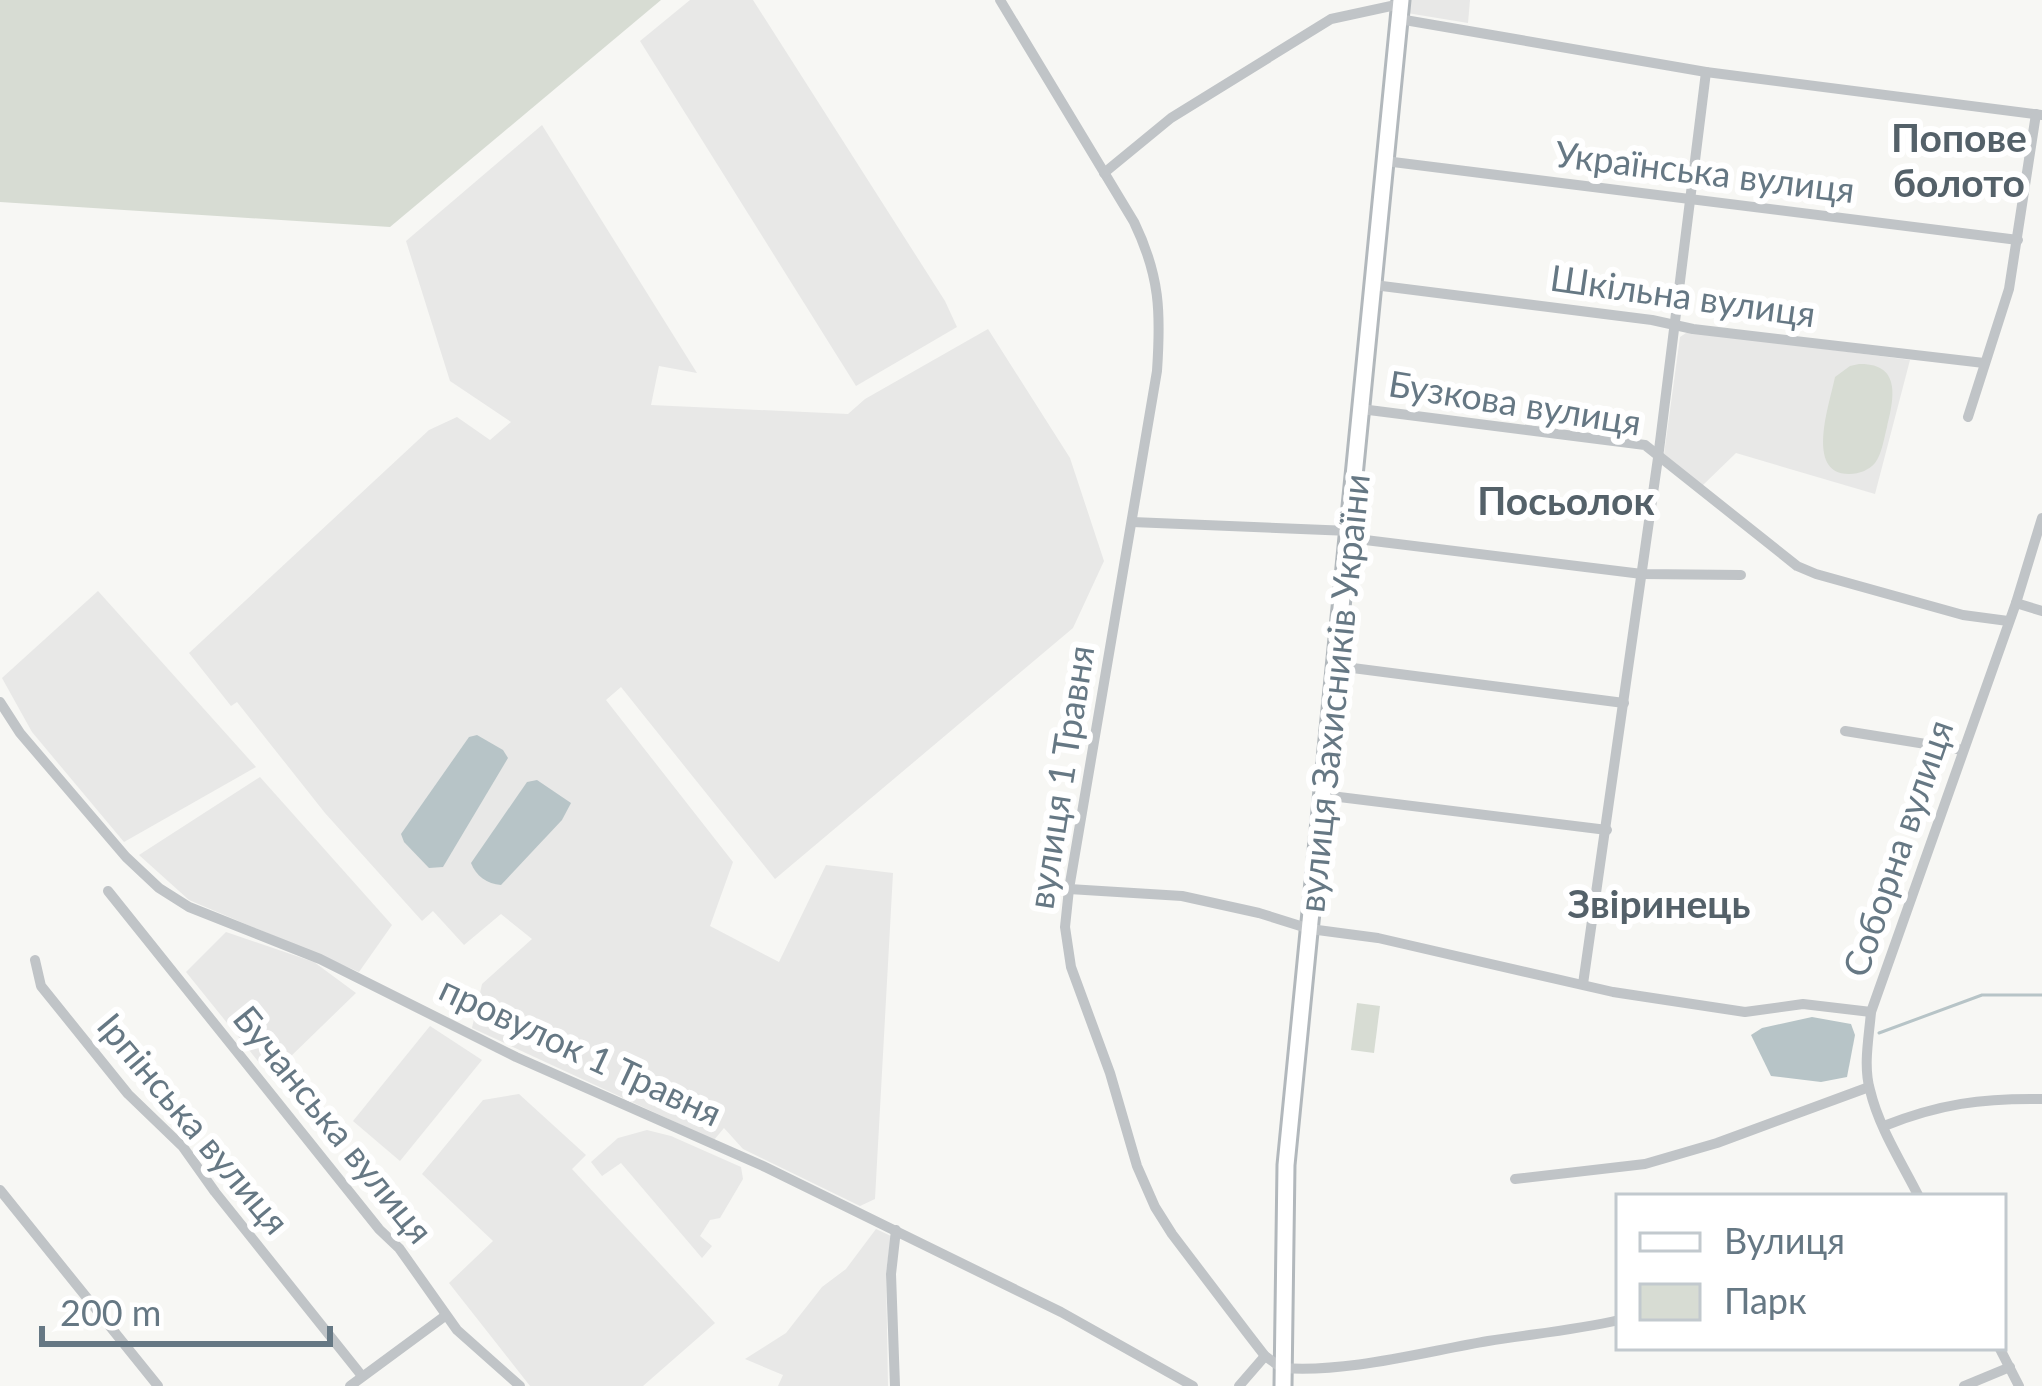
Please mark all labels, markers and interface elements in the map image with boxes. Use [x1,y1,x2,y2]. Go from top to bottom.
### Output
district label: Попове болото [1891,114,2027,205]
street label: Українська вулиця [1553,131,1857,211]
street label: Шкільна вулиця [1548,255,1818,335]
street label: Бузкова вулиця [1386,360,1644,444]
street label: вулиця Захисників України [1288,472,1378,914]
district label: Посьолок [1477,477,1655,523]
street label: вулиця 1 Травня [1017,642,1103,912]
street label: Соборна вулиця [1832,714,1962,982]
district label: Звіринець [1568,880,1750,926]
street label: провулок 1 Травня [433,965,729,1135]
street label: Бучанська вулиця [225,997,443,1251]
street label: Ірпінська вулиця [89,1004,299,1242]
legend [1616,1194,2006,1350]
text: Вулиця [1724,1218,1845,1262]
scale bar [42,1272,330,1346]
text: Парк [1724,1278,1807,1322]
text: 200 m [60,1290,161,1334]

